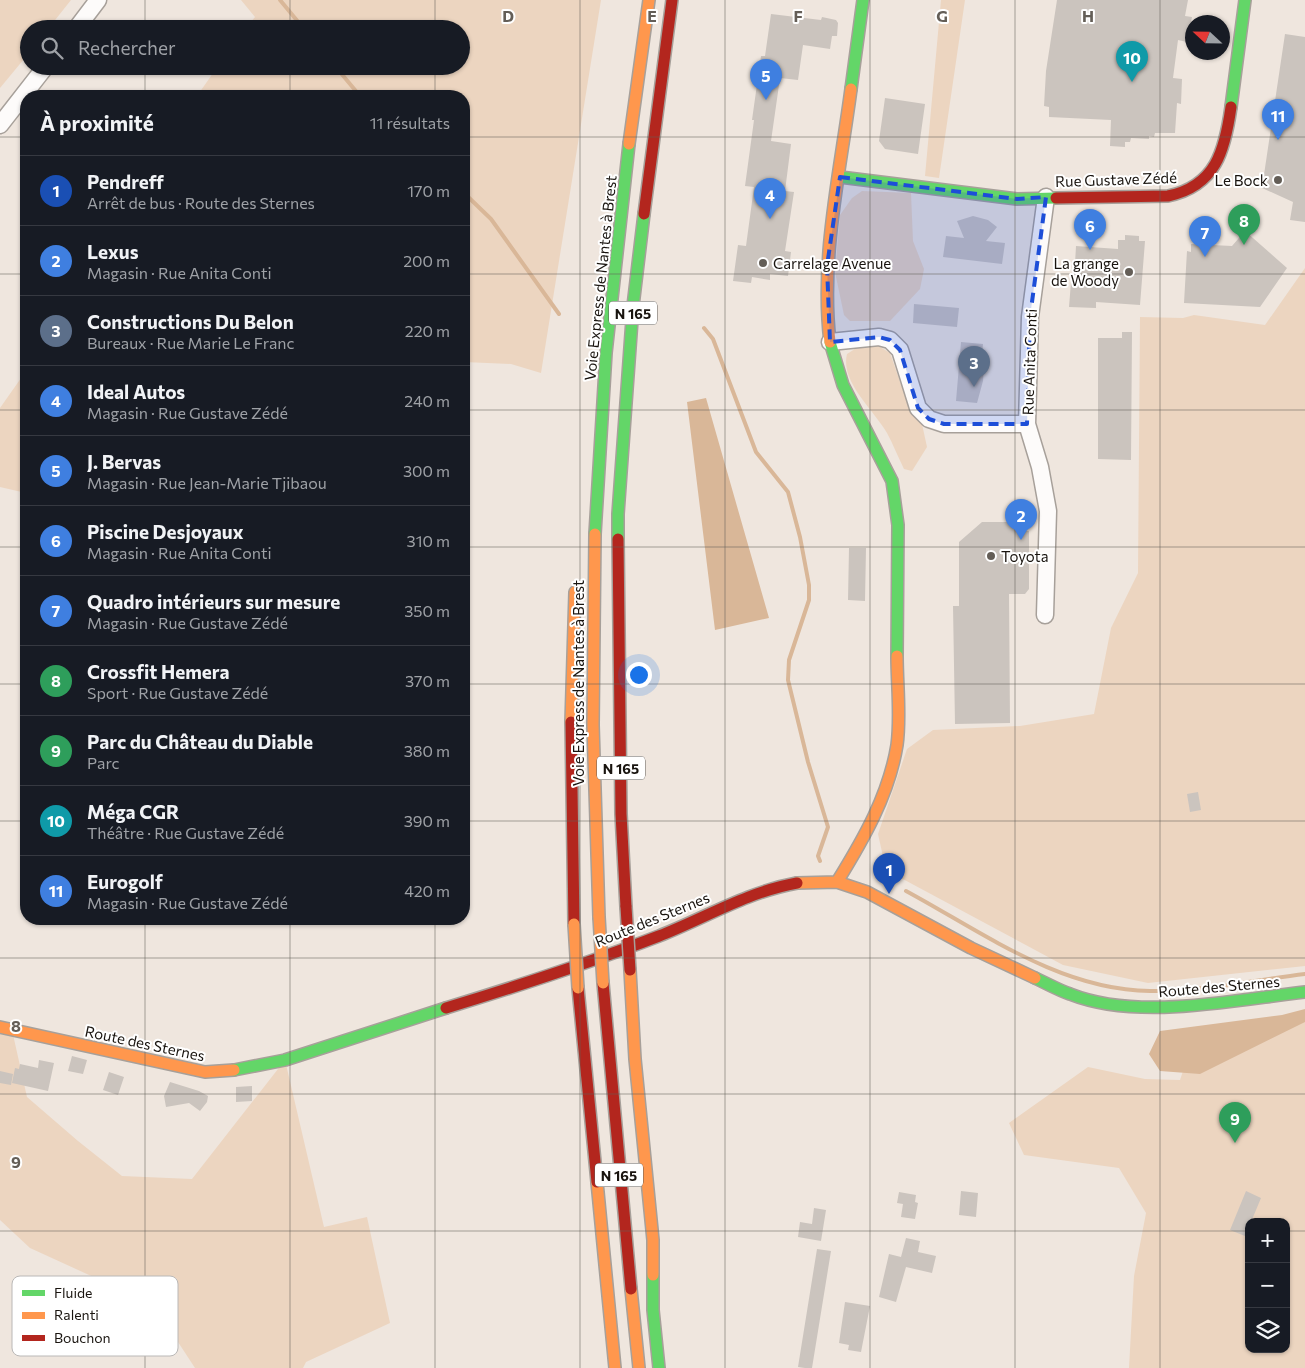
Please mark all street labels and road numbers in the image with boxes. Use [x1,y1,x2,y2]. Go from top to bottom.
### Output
street label: Rue Gustave Zédé [1055,168,1177,190]
street label: Voie Express de Nantes à Brest [580,174,620,382]
road number: N 165 [609,302,657,324]
street label: Rue Anita Conti [1018,308,1040,416]
street label: Voie Express de Nantes à Brest [569,580,587,786]
road number: N 165 [597,756,645,780]
street label: Route des Sternes [592,888,712,950]
street label: Route des Sternes [1157,972,1281,1000]
street label: Route des Sternes [83,1022,207,1065]
road number: N 165 [595,1164,643,1186]

